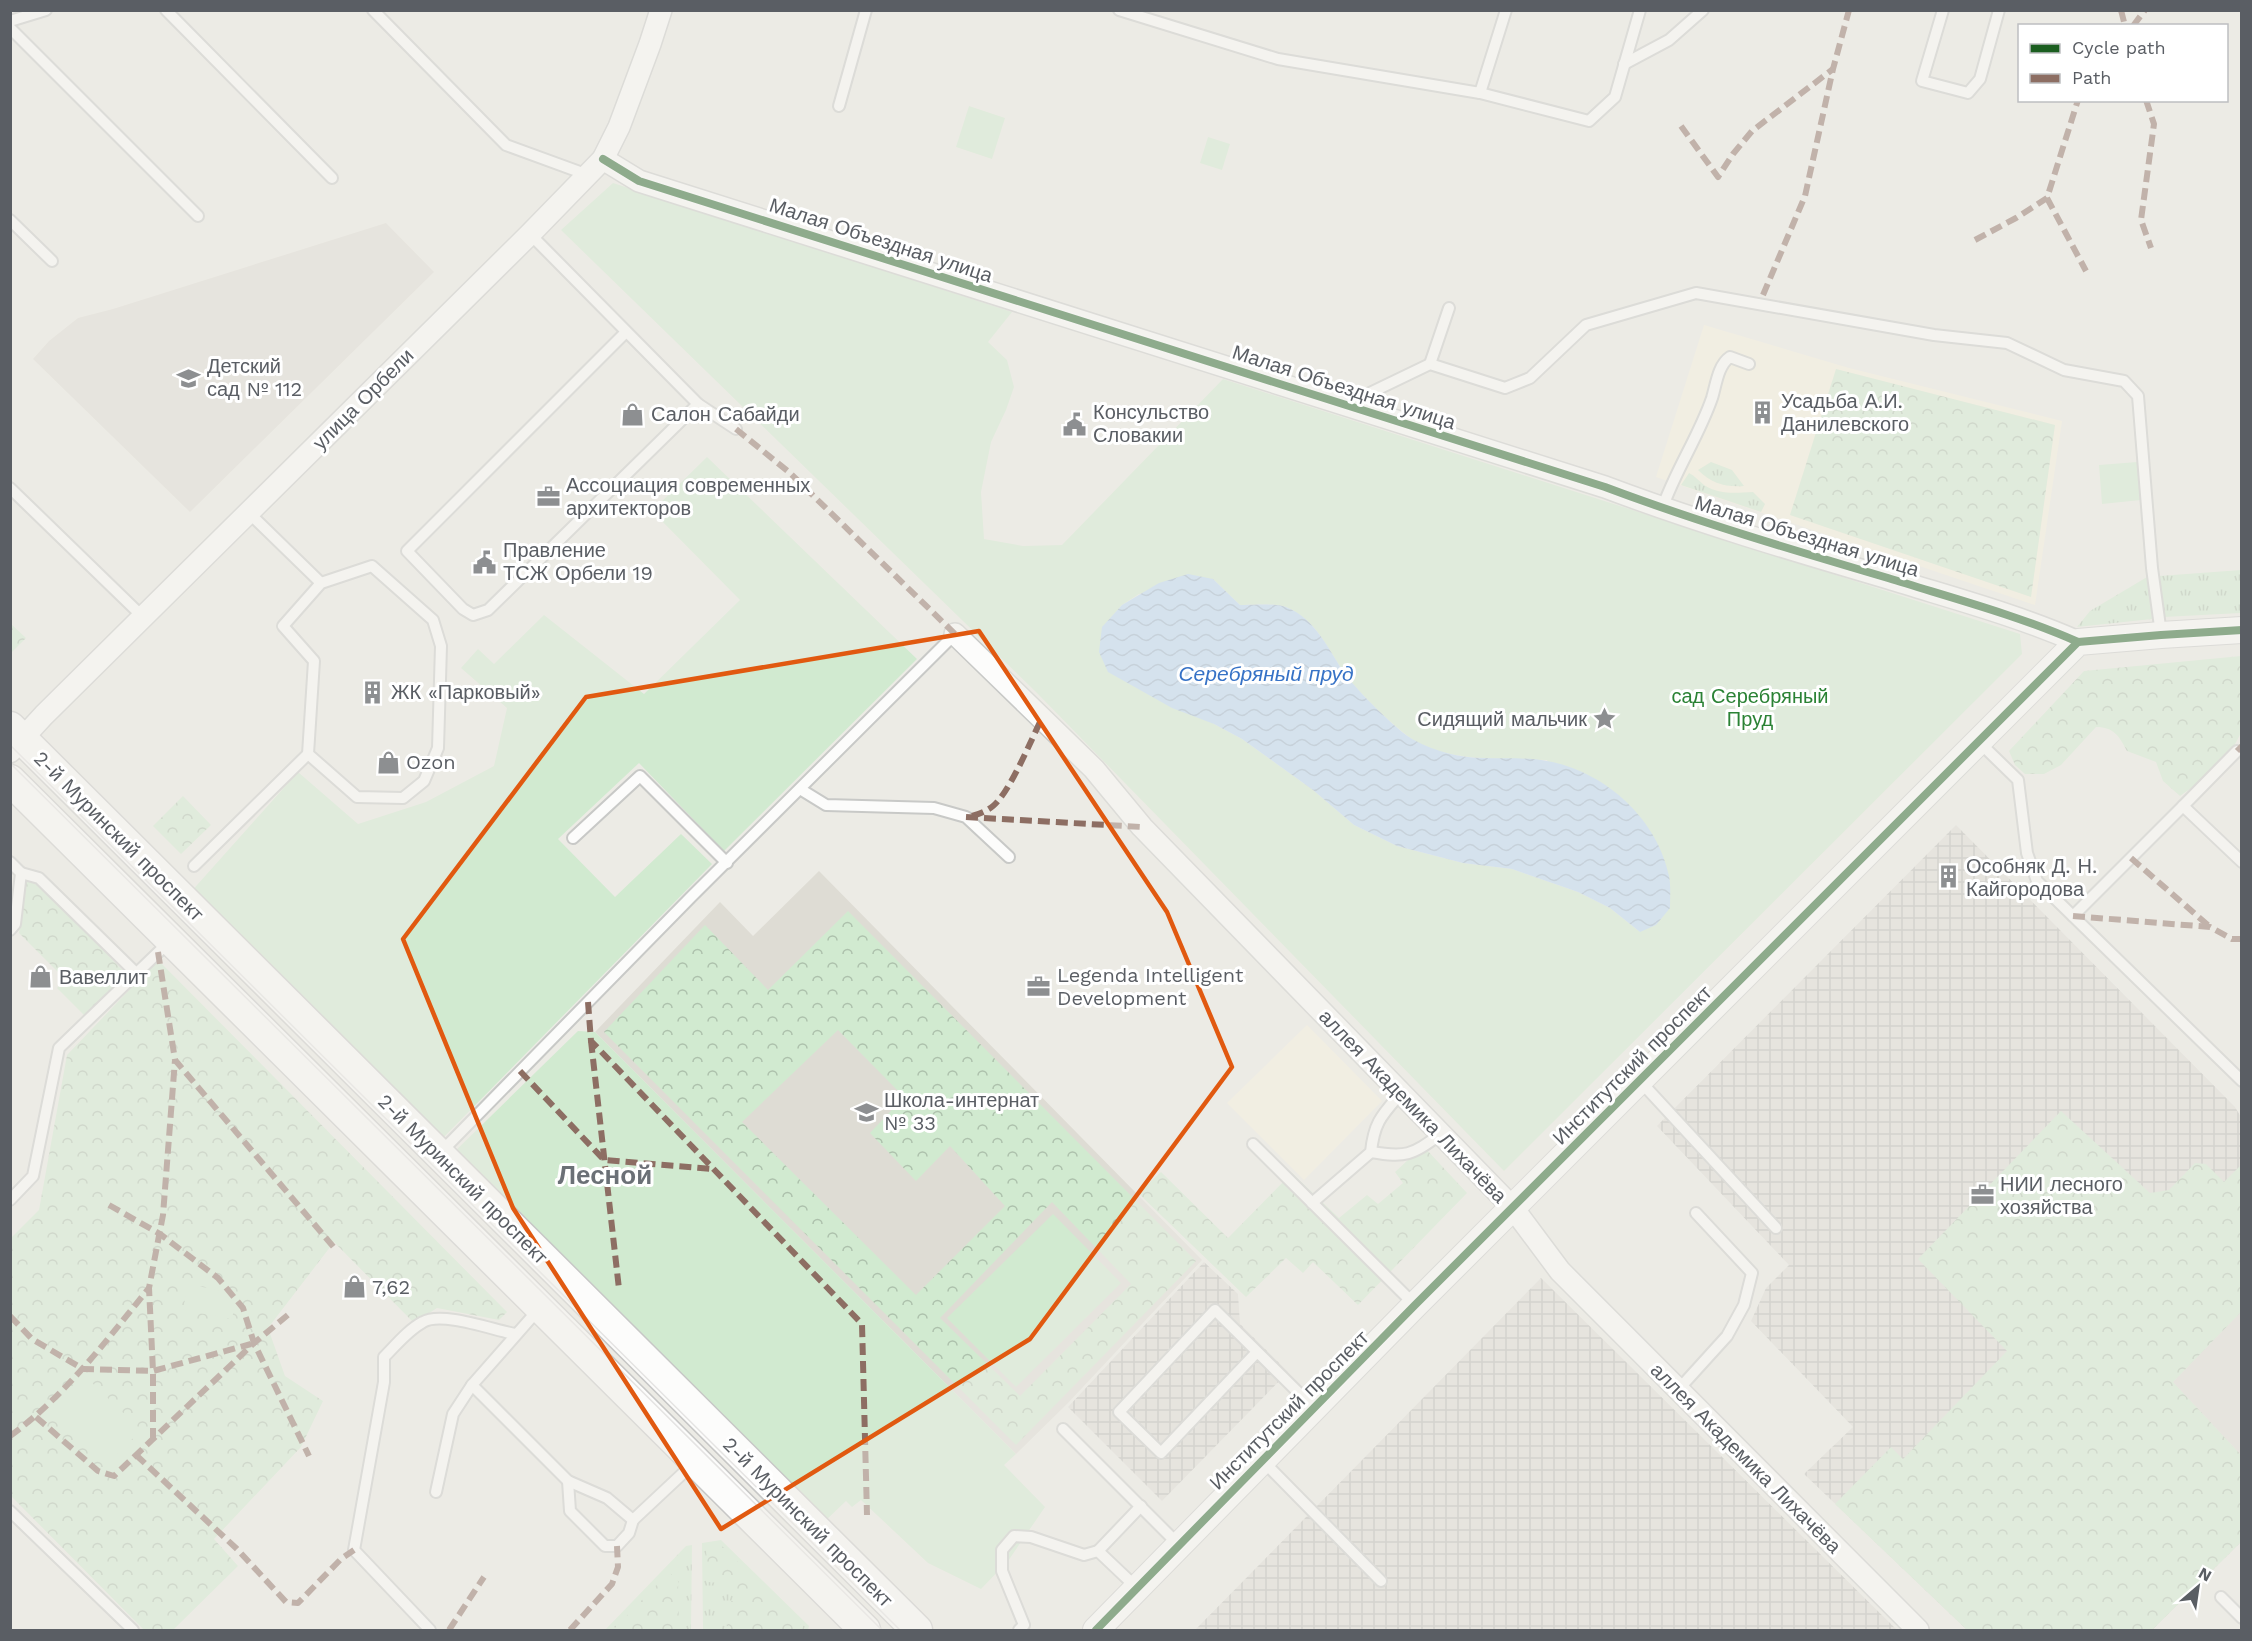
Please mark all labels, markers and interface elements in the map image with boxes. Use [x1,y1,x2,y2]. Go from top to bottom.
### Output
legend [2018,24,2228,102]
text: Cycle path [2072,37,2166,58]
text: Path [2072,67,2112,88]
street label: Малая Объездная улица [766,193,996,288]
street label: Малая Объездная улица [1229,340,1459,435]
street label: улица Орбели [307,343,419,455]
place label: Детский сад № 112 [207,354,302,401]
school or university icon: Детский сад № 112 [176,365,202,391]
place label: Усадьба А.И. Данилевского [1781,389,1909,436]
place label: Консульство Словакии [1093,400,1209,447]
building icon: Усадьба А.И. Данилевского [1750,400,1776,426]
shop icon: Салон Сабайди [620,401,646,427]
place label: Салон Сабайди [651,402,800,426]
public building icon: Консульство Словакии [1062,411,1088,437]
place label: Ассоциация современных архитекторов [566,473,810,520]
office icon: Ассоциация современных архитекторов [535,484,561,510]
street label: Малая Объездная улица [1692,490,1923,582]
place label: Правление ТСЖ Орбели 19 [503,538,653,585]
public building icon: Правление ТСЖ Орбели 19 [472,549,498,575]
water label: Серебряный пруд [1178,661,1354,686]
building icon: ЖК «Парковый» [360,679,386,705]
place label: ЖК «Парковый» [391,680,541,704]
park label: сад Серебряный Пруд [1672,684,1828,731]
place icon: Сидящий мальчик [1592,706,1618,732]
place label: Сидящий мальчик [1417,707,1587,731]
street label: 2-й Муринский проспект [29,746,209,926]
shop icon: Ozon [375,749,401,775]
place label: Ozon [406,750,456,774]
place label: Особняк Д. Н. Кайгородова [1966,854,2097,901]
building icon: Особняк Д. Н. Кайгородова [1935,864,1961,890]
place label: Legenda Intelligent Development [1057,963,1244,1010]
shop icon: Вавеллит [28,964,54,990]
place label: Вавеллит [59,965,148,989]
office icon: Legenda Intelligent Development [1026,973,1052,999]
street label: Институтский проспект [1547,980,1717,1150]
street label: аллея Академика Лихачёва [1314,1004,1512,1208]
place label: Школа-интернат № 33 [884,1088,1039,1135]
street label: 2-й Муринский проспект [373,1089,553,1269]
school or university icon: Школа-интернат № 33 [853,1099,879,1125]
district label: Лесной [558,1160,652,1190]
place label: НИИ лесного хозяйства [2000,1172,2123,1219]
office icon: НИИ лесного хозяйства [1969,1182,1995,1208]
shop icon: 7,62 [341,1274,367,1300]
place label: 7,62 [372,1275,410,1299]
street label: Институтский проспект [1204,1325,1374,1495]
street label: аллея Академика Лихачёва [1646,1358,1847,1559]
street label: 2-й Муринский проспект [718,1432,898,1612]
north arrow [2168,1557,2228,1617]
text: N [2195,1563,2215,1586]

